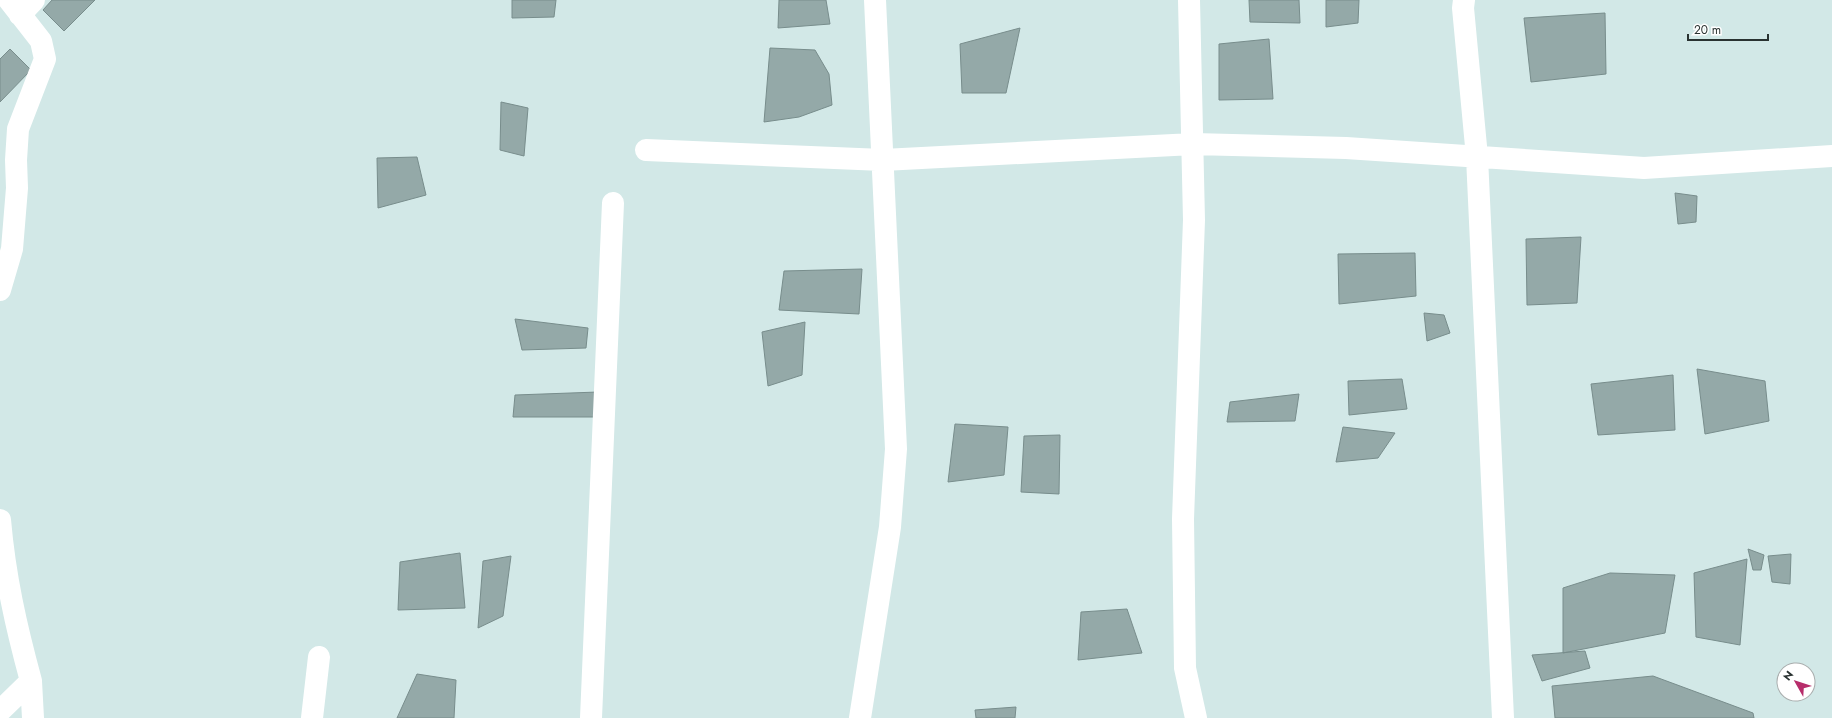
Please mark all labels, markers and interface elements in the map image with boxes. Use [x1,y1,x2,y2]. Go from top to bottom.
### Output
scale bar [1688,16,1768,42]
text: 20 m [1694,21,1721,39]
north arrow [1776,662,1816,702]
text: N [1779,667,1797,684]

